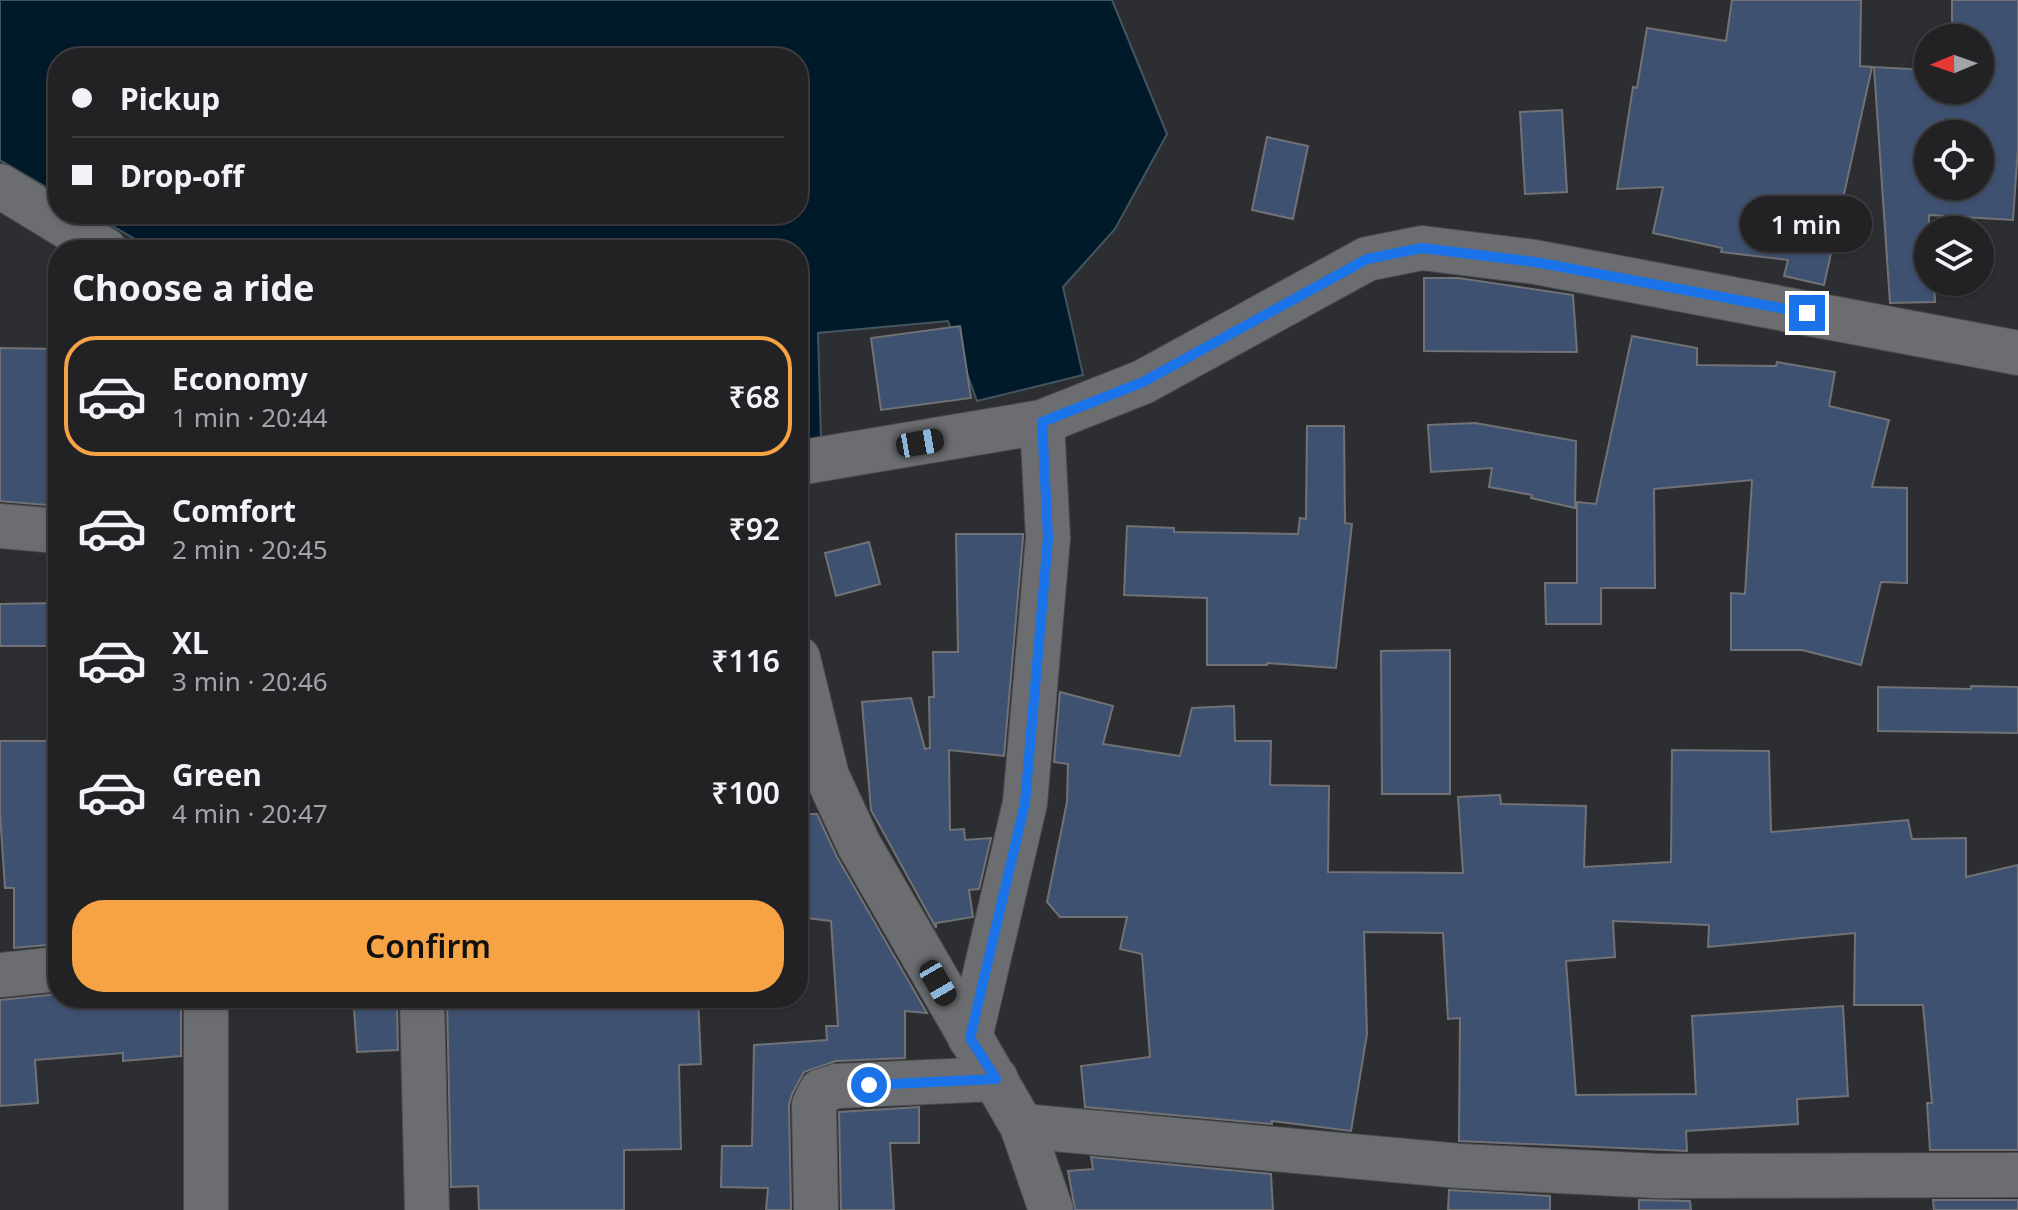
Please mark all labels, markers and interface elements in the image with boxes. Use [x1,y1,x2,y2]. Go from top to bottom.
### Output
north arrow [1914,24,1994,104]
map controls [1914,24,1994,296]
text: Pickup [120,78,220,119]
button: locate [1914,120,1994,200]
text: Drop-off [120,155,244,196]
callout: 1 min [1741,197,1873,253]
text: 1 min [1771,206,1841,242]
button: layers [1914,216,1994,296]
text: Choose a ride [72,263,314,312]
route end [1789,295,1825,331]
text: Economy [172,358,308,399]
icon: car [76,360,148,432]
text: ₹68 [729,376,780,417]
text: 1 min · 20:44 [172,399,328,435]
car [894,427,946,459]
text: Comfort [172,490,296,531]
icon: car [76,492,148,564]
text: ₹92 [729,508,780,549]
text: 2 min · 20:45 [172,531,328,567]
text: XL [172,622,209,663]
icon: car [76,624,148,696]
text: ₹116 [711,640,780,681]
text: 3 min · 20:46 [172,663,328,699]
text: Green [172,754,262,795]
icon: car [76,756,148,828]
text: ₹100 [711,772,780,813]
text: 4 min · 20:47 [172,795,328,831]
button: Confirm [72,900,784,992]
car [916,956,960,1010]
route start [851,1067,887,1103]

